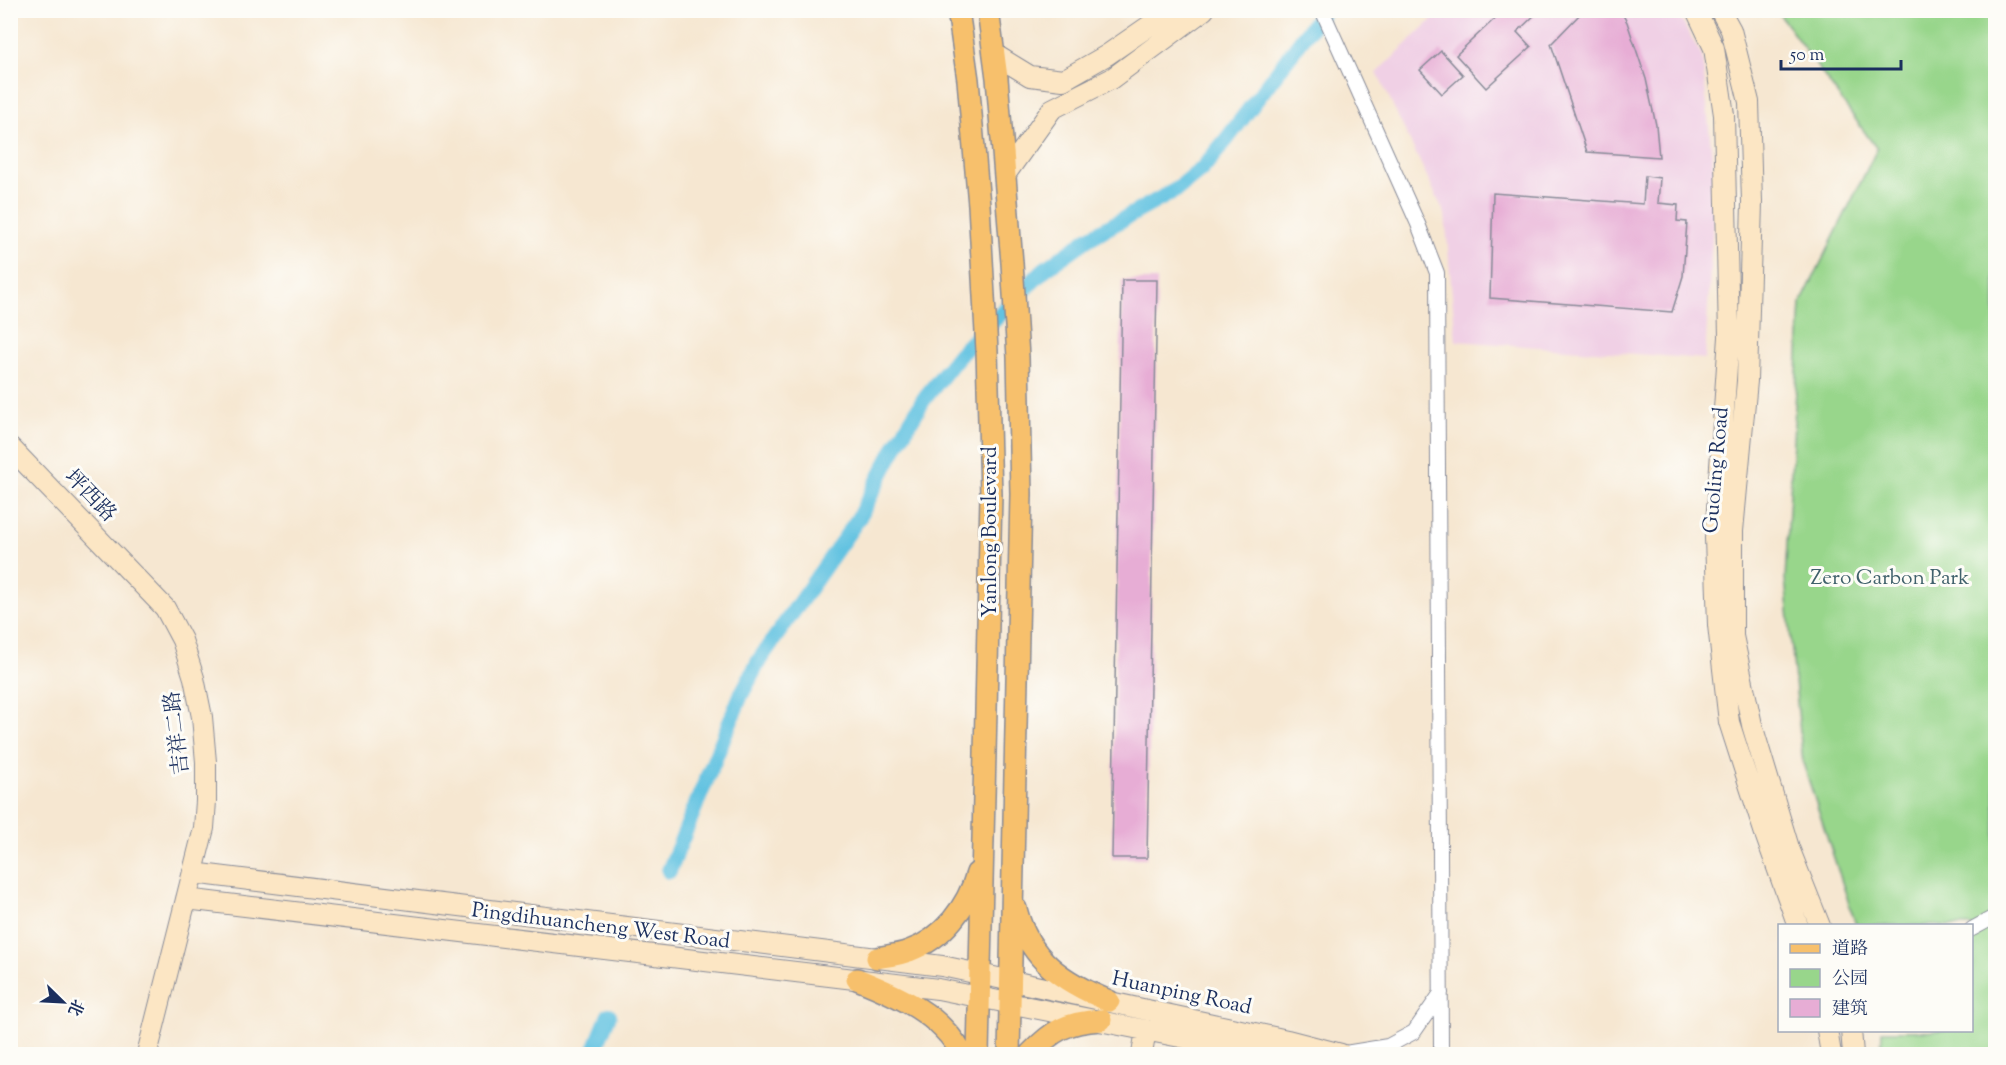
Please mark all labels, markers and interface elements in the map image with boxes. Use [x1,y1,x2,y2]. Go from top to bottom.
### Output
scale bar [1781,33,1901,71]
text: 50 m [1789,43,1825,69]
street label: Guoling Road [1697,406,1737,535]
street label: Yanlong Boulevard [976,446,1006,618]
street label: 坪西路 [57,463,122,529]
park label: Zero Carbon Park [1810,564,1970,594]
street label: 吉祥二路 [158,689,198,776]
street label: Pingdihuancheng West Road [470,896,732,958]
legend [1778,924,1973,1032]
text: 道路 [1832,937,1868,963]
street label: Huanping Road [1109,964,1254,1023]
text: 公园 [1832,967,1868,993]
north arrow [33,972,93,1032]
text: 北 [61,995,88,1019]
text: 建筑 [1832,997,1868,1023]

